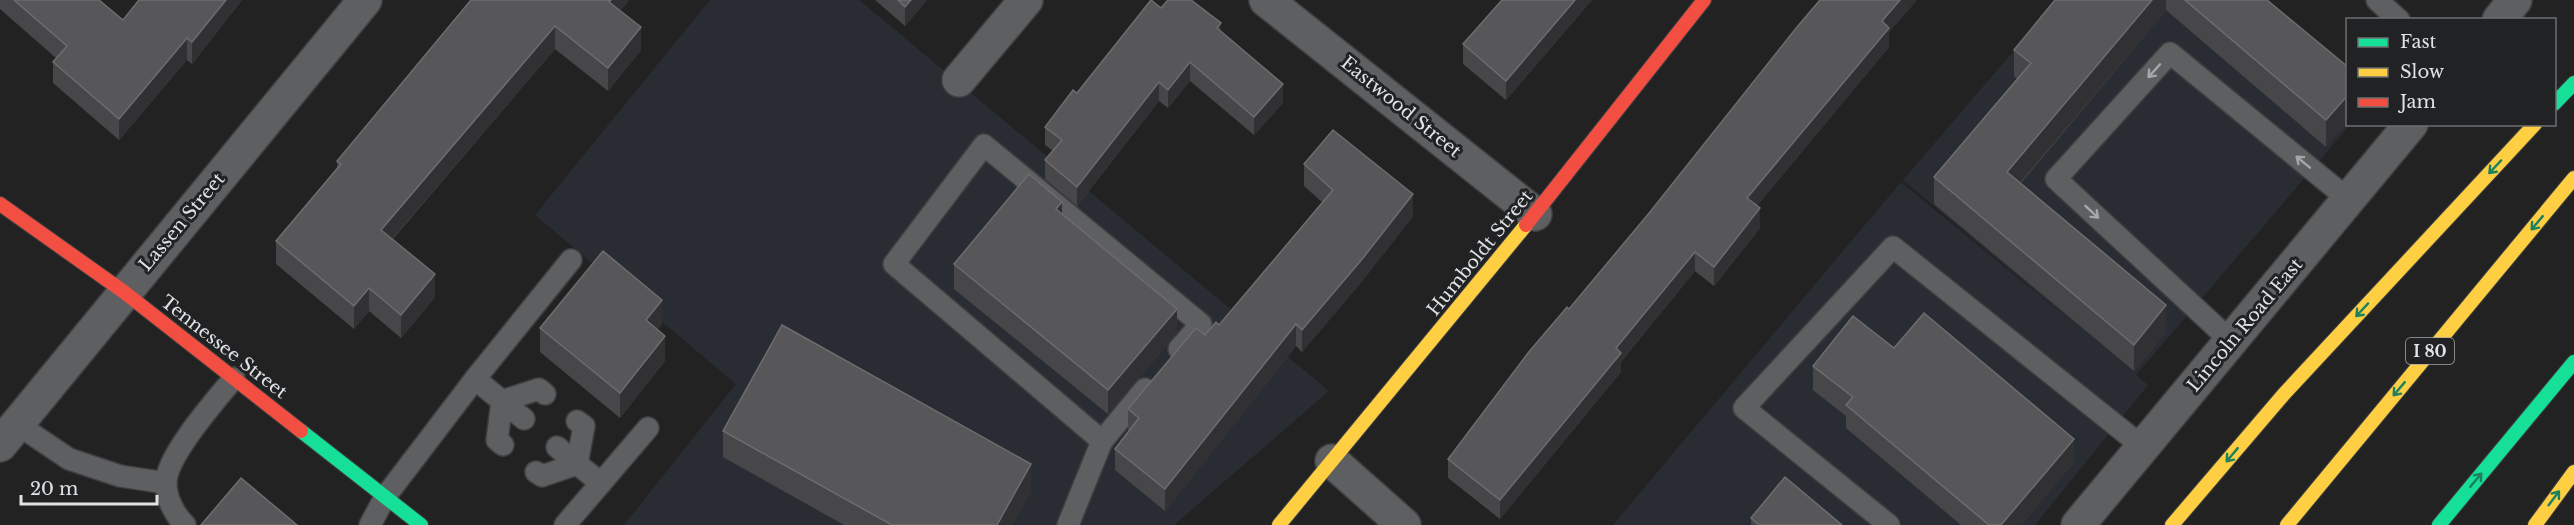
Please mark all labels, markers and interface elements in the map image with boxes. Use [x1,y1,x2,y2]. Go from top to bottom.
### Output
legend [2346,18,2556,126]
text: Fast [2400,31,2437,53]
street label: Eastwood Street [1337,52,1466,162]
text: Slow [2400,61,2445,83]
one-way arrow [2147,63,2161,78]
text: Jam [2398,91,2436,113]
one-way arrow [2296,155,2311,169]
one-way arrow [2488,160,2502,175]
street label: Lassen Street [135,168,230,276]
street label: Humboldt Street [1423,186,1538,320]
one-way arrow [2084,205,2099,219]
one-way arrow [2530,215,2543,231]
street label: Lincoln Road East [2183,254,2307,396]
street label: Tennessee Street [156,291,292,403]
one-way arrow [2355,302,2369,317]
road number: I 80 [2406,338,2454,364]
one-way arrow [2392,381,2406,396]
one-way arrow [2225,447,2238,463]
scale bar [21,468,158,506]
one-way arrow [2470,472,2483,488]
text: 20 m [30,478,78,500]
one-way arrow [2548,491,2561,507]

